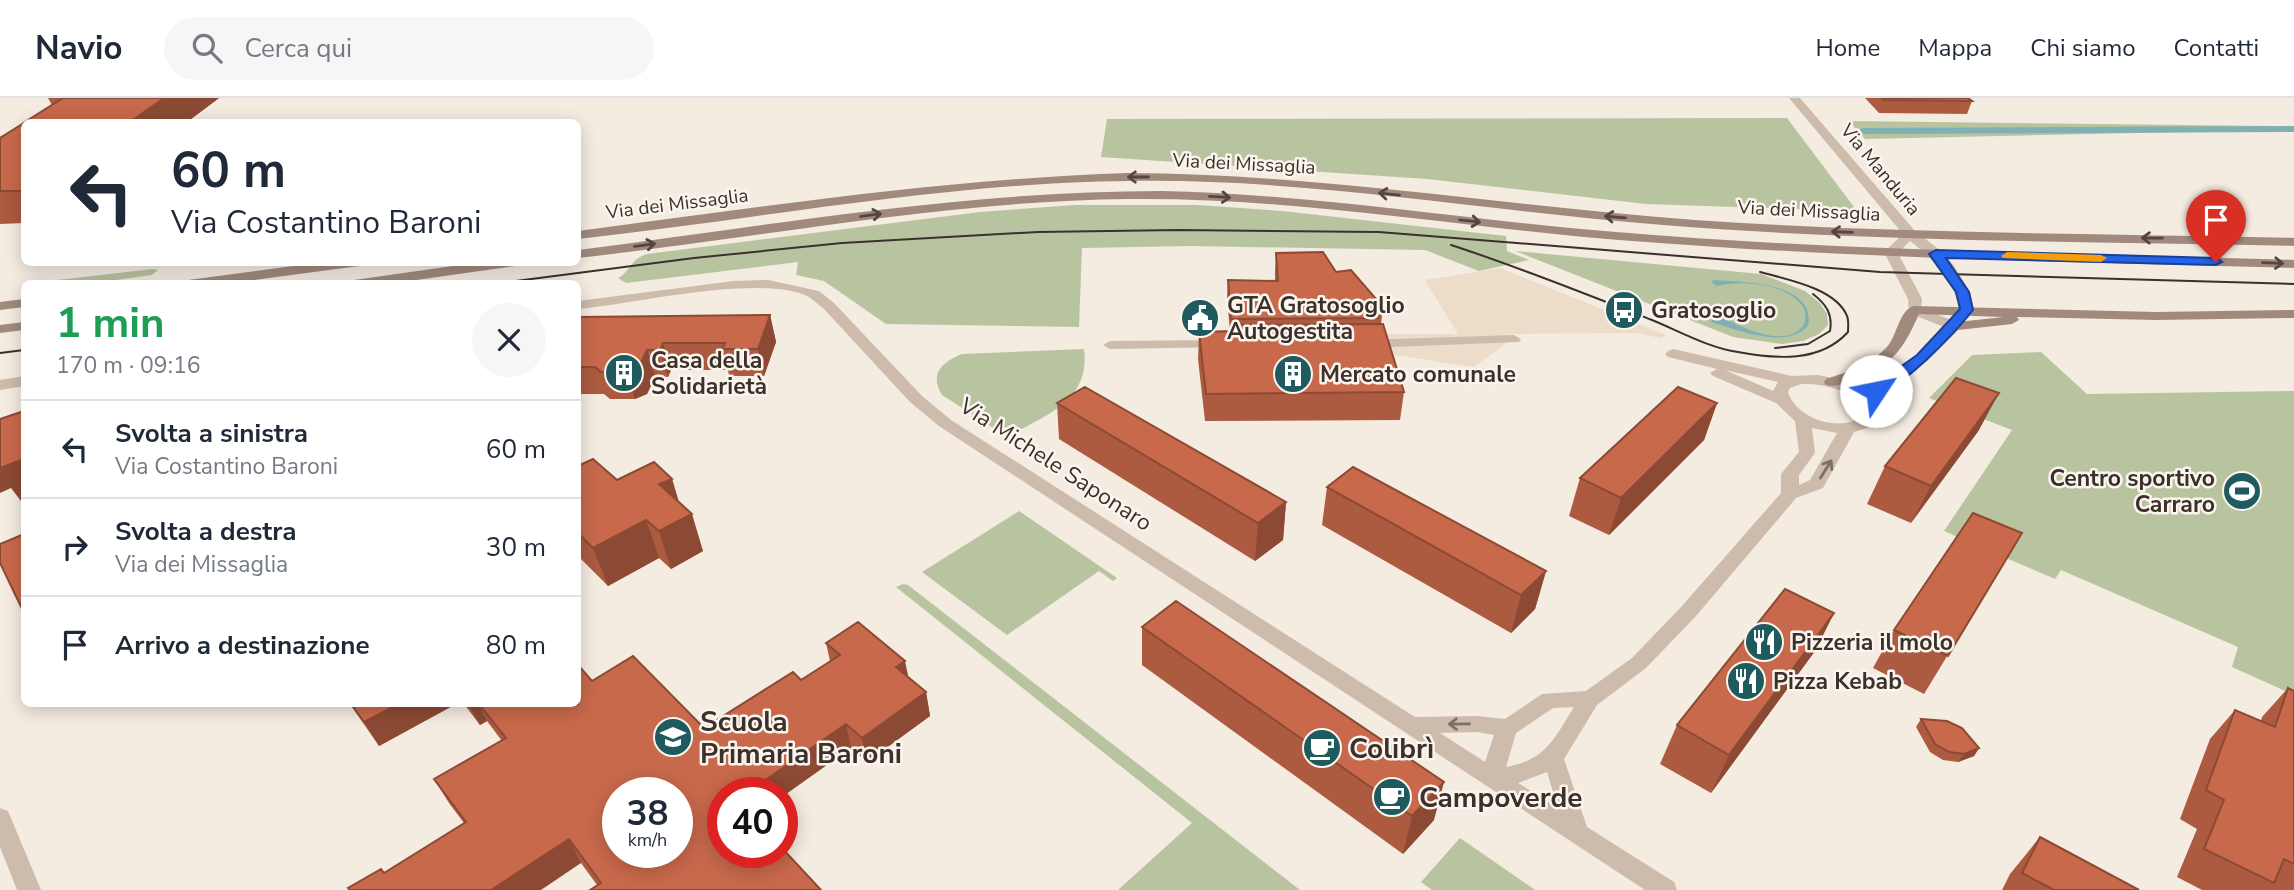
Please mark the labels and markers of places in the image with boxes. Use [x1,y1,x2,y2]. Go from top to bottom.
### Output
pin [2186,190,2246,262]
bus stop icon: Gratosoglio [1603,289,1645,331]
place label: GTA Gratosoglio Autogestita [1227,290,1405,347]
place label: Gratosoglio [1651,295,1776,326]
public building icon: GTA Gratosoglio Autogestita [1179,297,1221,339]
place label: Casa della Solidarietà [651,345,767,402]
building icon: Casa della Solidarietà [603,352,645,394]
building icon: Mercato comunale [1272,353,1314,395]
place label: Mercato comunale [1320,359,1516,390]
place label: Centro sportivo Carraro [2049,463,2215,520]
sports icon: Centro sportivo Carraro [2221,470,2263,512]
restaurant icon: Pizzeria il molo [1743,621,1785,663]
place label: Pizzeria il molo [1791,627,1953,658]
restaurant icon: Pizza Kebab [1725,660,1767,702]
place label: Pizza Kebab [1773,666,1902,697]
place label: Scuola Primaria Baroni [700,703,902,773]
school or university icon: Scuola Primaria Baroni [652,716,694,758]
cafe icon: Colibrì [1301,727,1343,769]
place label: Colibrì [1349,730,1434,768]
cafe icon: Campoverde [1371,776,1413,818]
place label: Campoverde [1419,779,1582,817]

